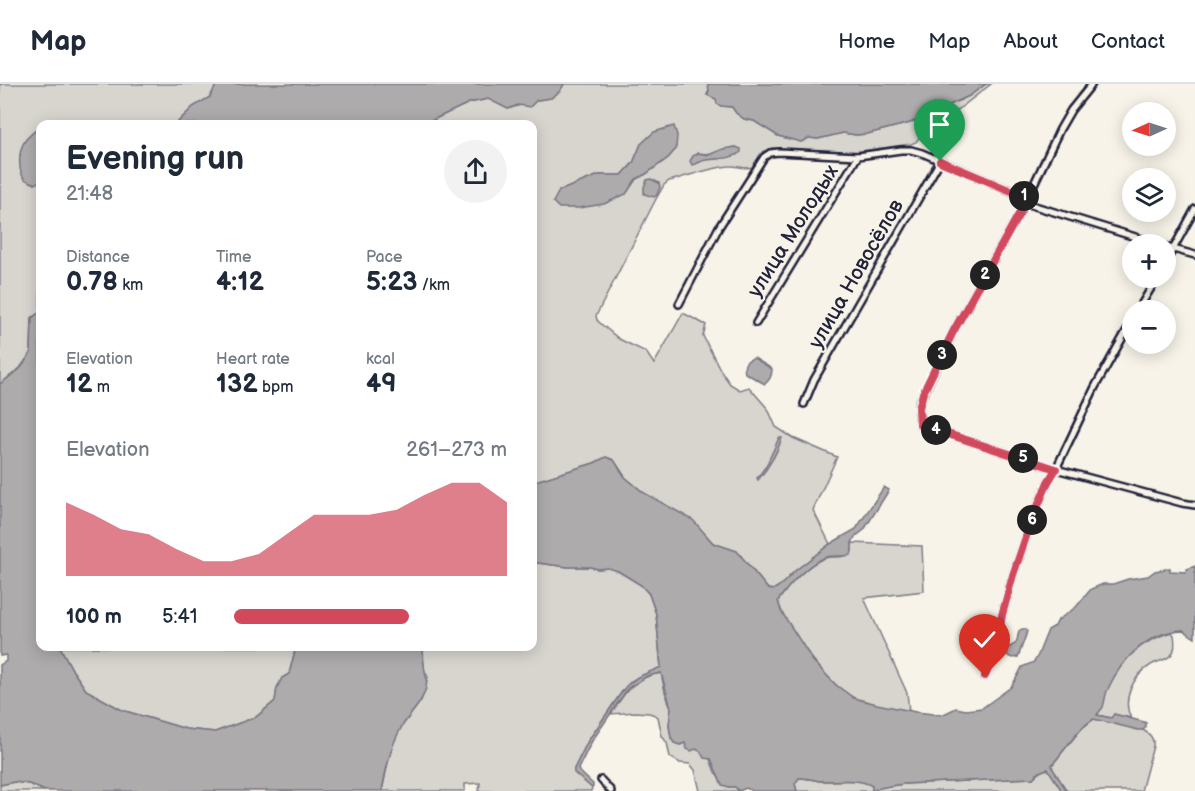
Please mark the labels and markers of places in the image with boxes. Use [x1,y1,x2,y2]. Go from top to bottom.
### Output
pin [914,99,965,161]
pin: 1 [1009,181,1039,211]
pin: 2 [970,260,1000,290]
pin: 3 [927,340,957,370]
pin: 4 [921,415,951,445]
pin: 5 [1008,443,1038,473]
pin: 6 [1017,505,1047,535]
pin [959,614,1010,676]

